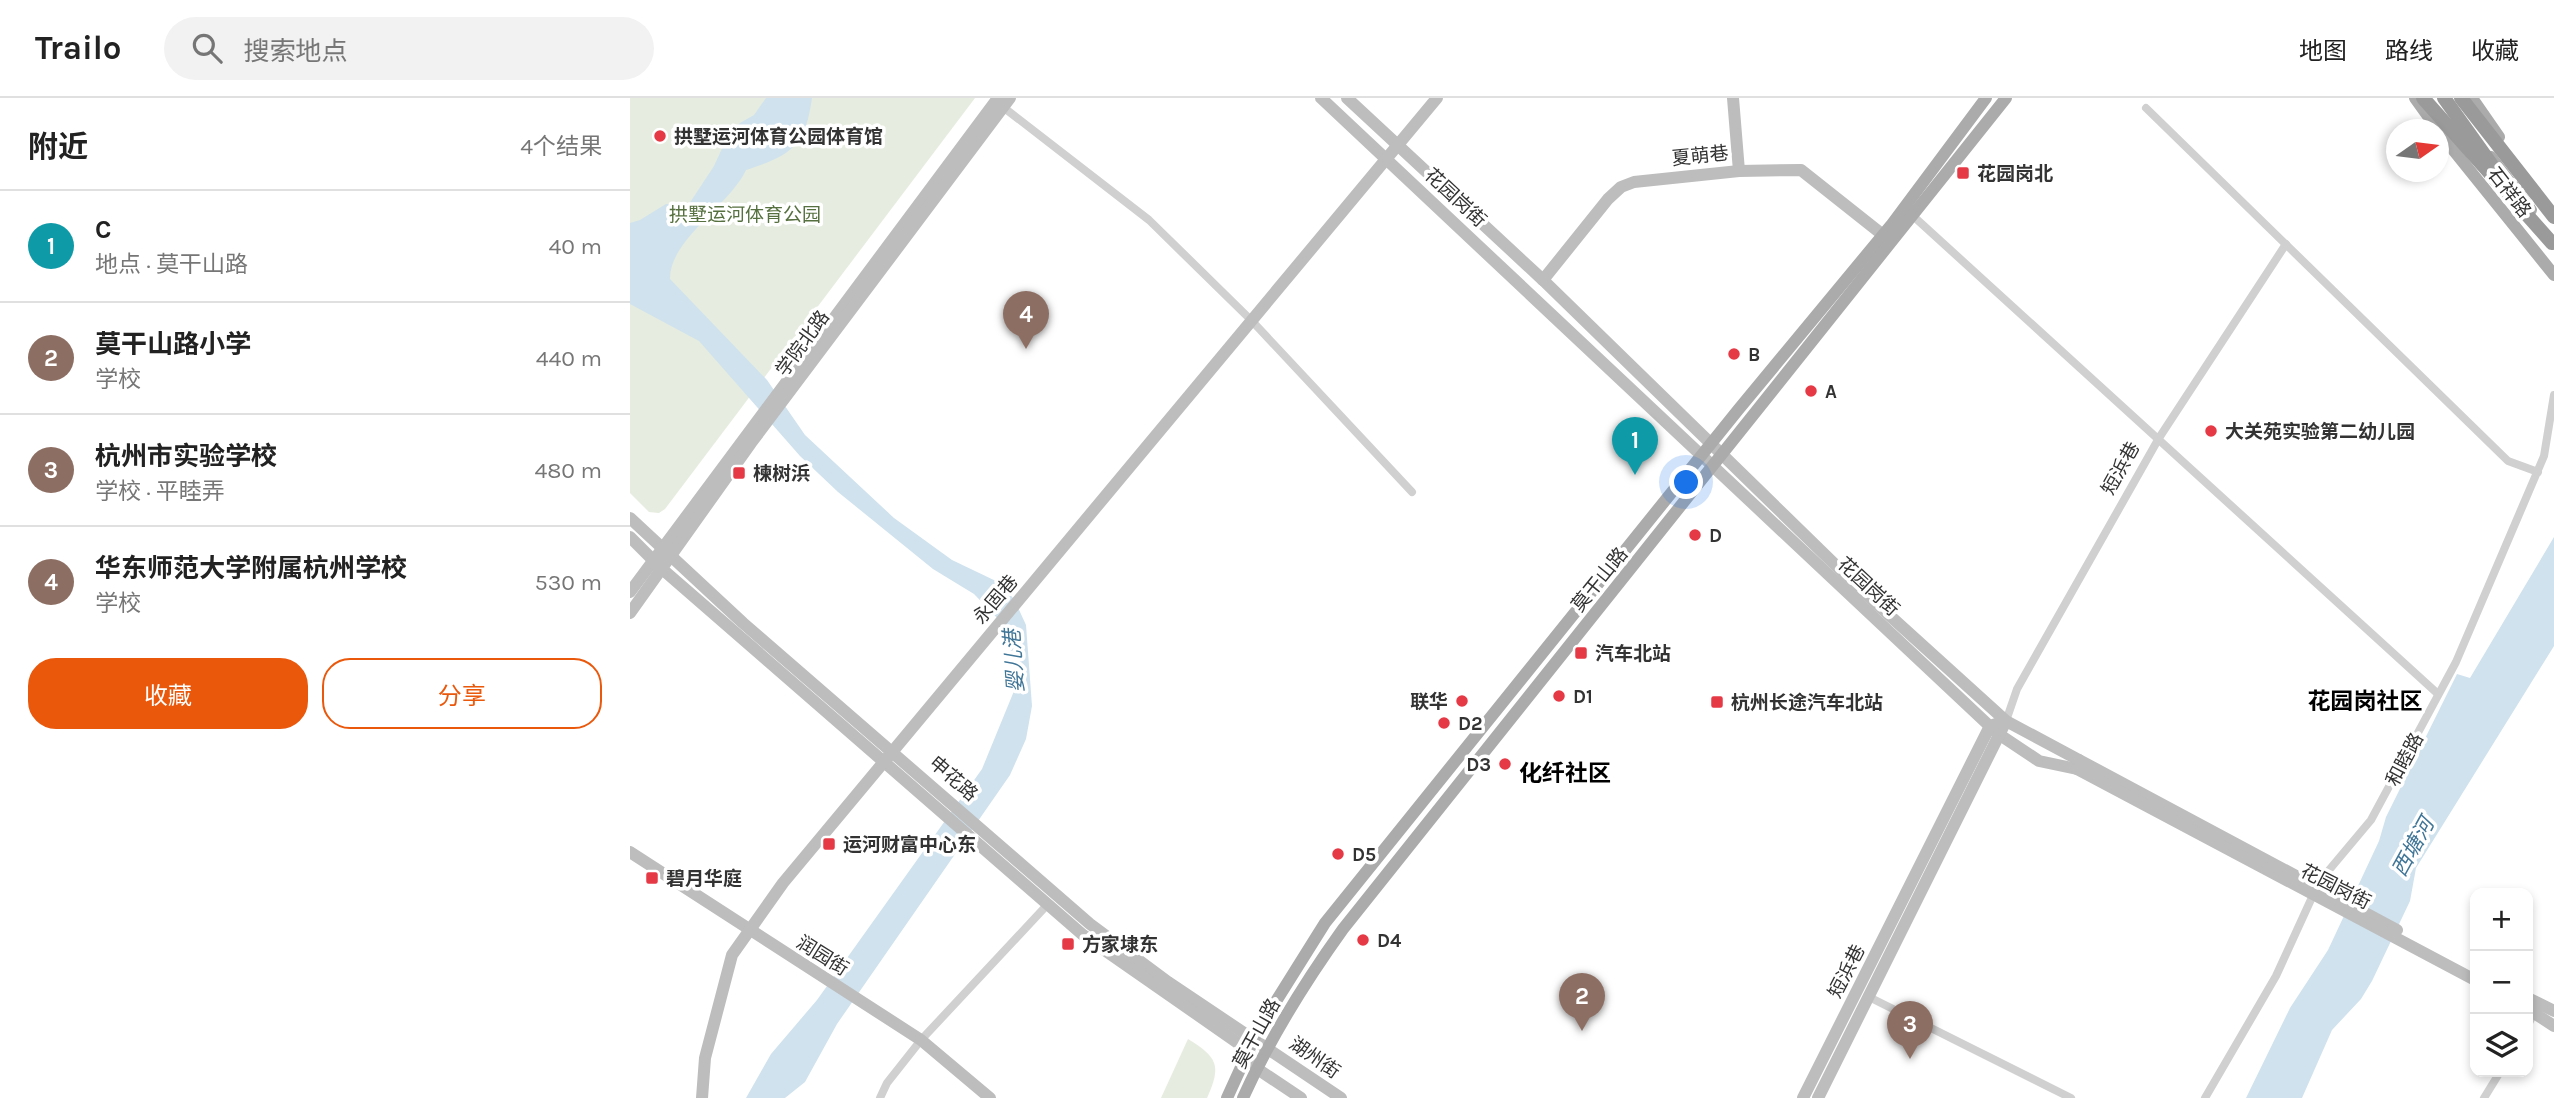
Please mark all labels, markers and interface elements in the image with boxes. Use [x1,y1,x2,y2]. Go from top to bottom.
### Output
search box [164,17,654,80]
text: Trailo [35,29,122,67]
icon: search [188,29,226,67]
text: 搜索地点 [244,36,348,67]
text: 地图 [2299,37,2347,65]
text: 路线 [2385,37,2433,65]
text: 收藏 [2471,37,2519,65]
north arrow [2386,119,2449,182]
place label: 拱墅运河体育公园体育馆 [674,126,883,148]
marker: 拱墅运河体育公园体育馆 [652,128,668,144]
text: 附近 [28,129,88,165]
text: 4个结果 [520,133,602,160]
street label: 夏萌巷 [1671,142,1730,170]
place label: 花园岗北 [1977,163,2053,185]
street label: 石祥路 [2483,163,2535,222]
street label: 花园岗街 [1420,164,1491,232]
marker: 花园岗北 [1955,165,1971,181]
park label: 拱墅运河体育公园 [669,204,821,226]
text: C [95,214,111,245]
text: 1 [47,233,55,260]
text: 40 m [549,233,602,260]
text: 地点 · 莫干山路 [95,251,248,278]
pin: 4 [1003,291,1049,349]
street label: 学院北路 [772,306,834,381]
text: 莫干山路小学 [95,329,251,360]
place label: B [1748,344,1760,366]
text: 2 [44,345,58,372]
text: 440 m [536,345,602,372]
marker: B [1726,346,1742,362]
text: 学校 [95,366,141,393]
place label: A [1825,381,1837,403]
marker: A [1803,383,1819,399]
pin: 1 [1612,417,1658,475]
place label: 大关苑实验第二幼儿园 [2225,421,2415,443]
marker: 大关苑实验第二幼儿园 [2203,423,2219,439]
street label: 短浜巷 [2097,438,2144,499]
text: 杭州市实验学校 [95,441,277,472]
text: 3 [44,457,58,484]
text: 480 m [534,457,602,484]
place label: 楝树浜 [753,463,810,485]
marker: 楝树浜 [731,465,747,481]
your location [1669,465,1703,499]
text: 学校 · 平睦弄 [95,478,225,505]
place label: D [1709,525,1722,547]
marker: D [1687,527,1703,543]
street label: 莫干山路 [1567,543,1632,616]
text: 华东师范大学附属杭州学校 [95,553,407,584]
street label: 花园岗街 [1833,553,1904,621]
text: 4 [44,569,58,596]
text: 530 m [535,569,602,596]
street label: 永固巷 [969,571,1023,629]
text: 学校 [95,590,141,617]
water label: 婴儿港 [1000,626,1028,693]
place label: 汽车北站 [1595,643,1671,665]
marker: 汽车北站 [1573,645,1589,661]
button: 收藏 [28,658,308,729]
button: 分享 [322,658,602,729]
place label: D1 [1573,686,1593,708]
marker: D1 [1551,688,1567,704]
district label: 花园岗社区 [2308,688,2423,715]
place label: 联华 [1410,691,1448,713]
place label: 杭州长途汽车北站 [1731,692,1883,714]
marker: 联华 [1454,693,1470,709]
marker: 杭州长途汽车北站 [1709,694,1725,710]
place label: D2 [1458,713,1483,735]
marker: D2 [1436,715,1452,731]
street label: 和睦路 [2382,729,2428,790]
street label: 申花路 [925,752,982,806]
place label: D3 [1466,754,1491,776]
marker: D3 [1497,756,1513,772]
district label: 化纤社区 [1519,760,1611,787]
water label: 西塘河 [2387,810,2441,880]
place label: 运河财富中心东 [843,834,976,856]
marker: 运河财富中心东 [821,836,837,852]
place label: D5 [1352,844,1376,866]
marker: D5 [1330,846,1346,862]
street label: 花园岗街 [2297,860,2374,914]
place label: 碧月华庭 [666,868,742,890]
marker: 碧月华庭 [644,870,660,886]
map controls [2470,888,2533,1077]
button: + [2470,888,2533,951]
place label: D4 [1377,930,1402,952]
street label: 润园街 [792,931,852,980]
marker: D4 [1355,932,1371,948]
place label: 方家埭东 [1082,934,1158,956]
marker: 方家埭东 [1060,936,1076,952]
street label: 短浜巷 [1824,941,1870,1002]
button: − [2470,951,2533,1014]
pin: 2 [1559,973,1605,1031]
street label: 莫干山路 [1229,995,1285,1072]
pin: 3 [1887,1001,1933,1059]
button: layers [2470,1014,2533,1077]
street label: 湖州街 [1285,1032,1344,1083]

